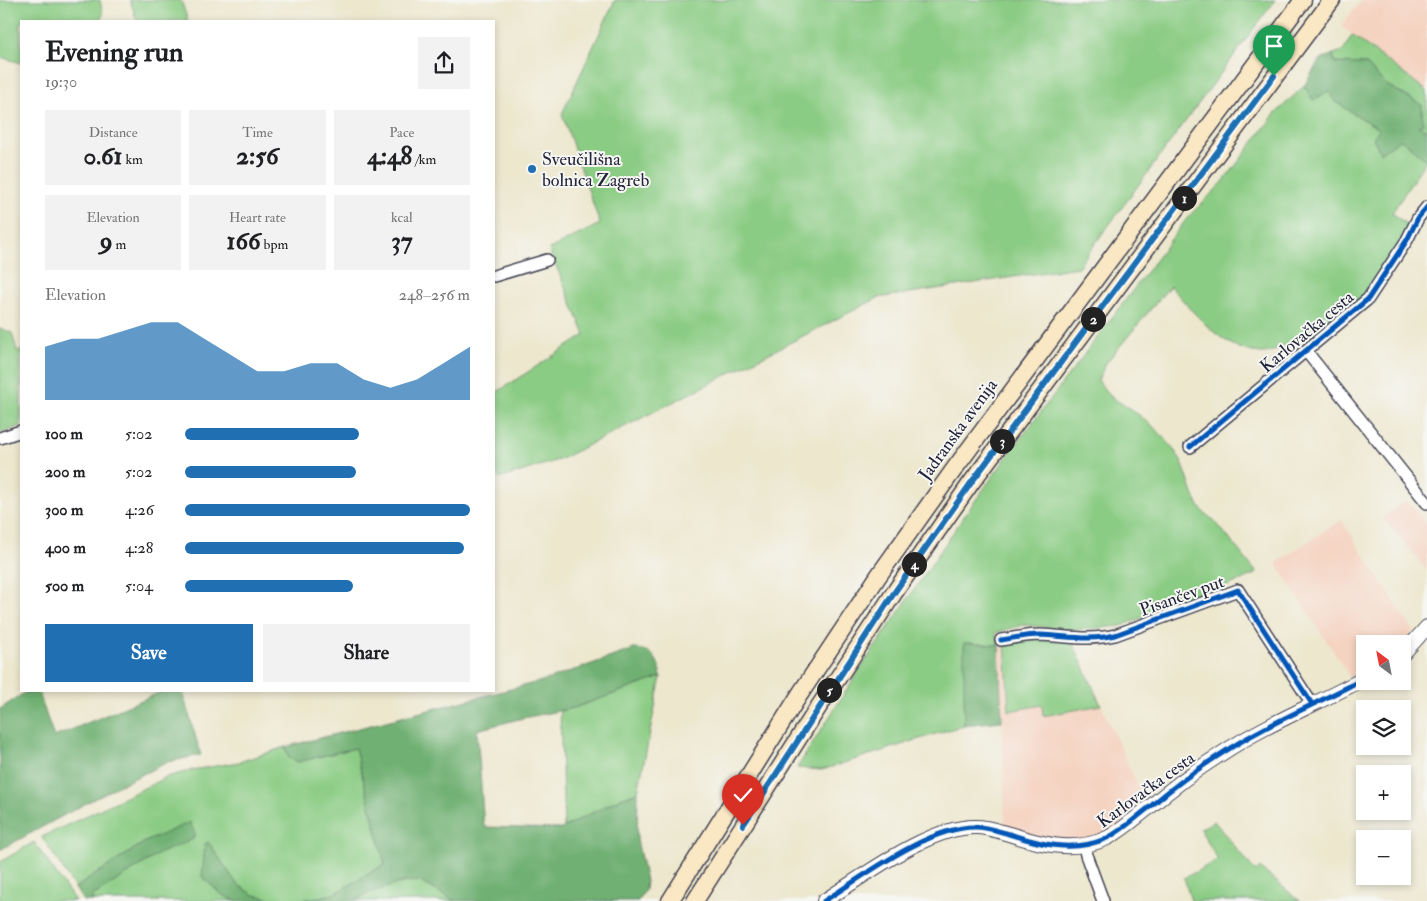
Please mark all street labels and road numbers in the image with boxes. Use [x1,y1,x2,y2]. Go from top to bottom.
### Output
street label: Karlovačka cesta [1255,286,1359,378]
street label: Jadranska avenija [913,374,1003,486]
street label: Pisančev put [1136,570,1228,622]
street label: Karlovačka cesta [1092,746,1200,833]

